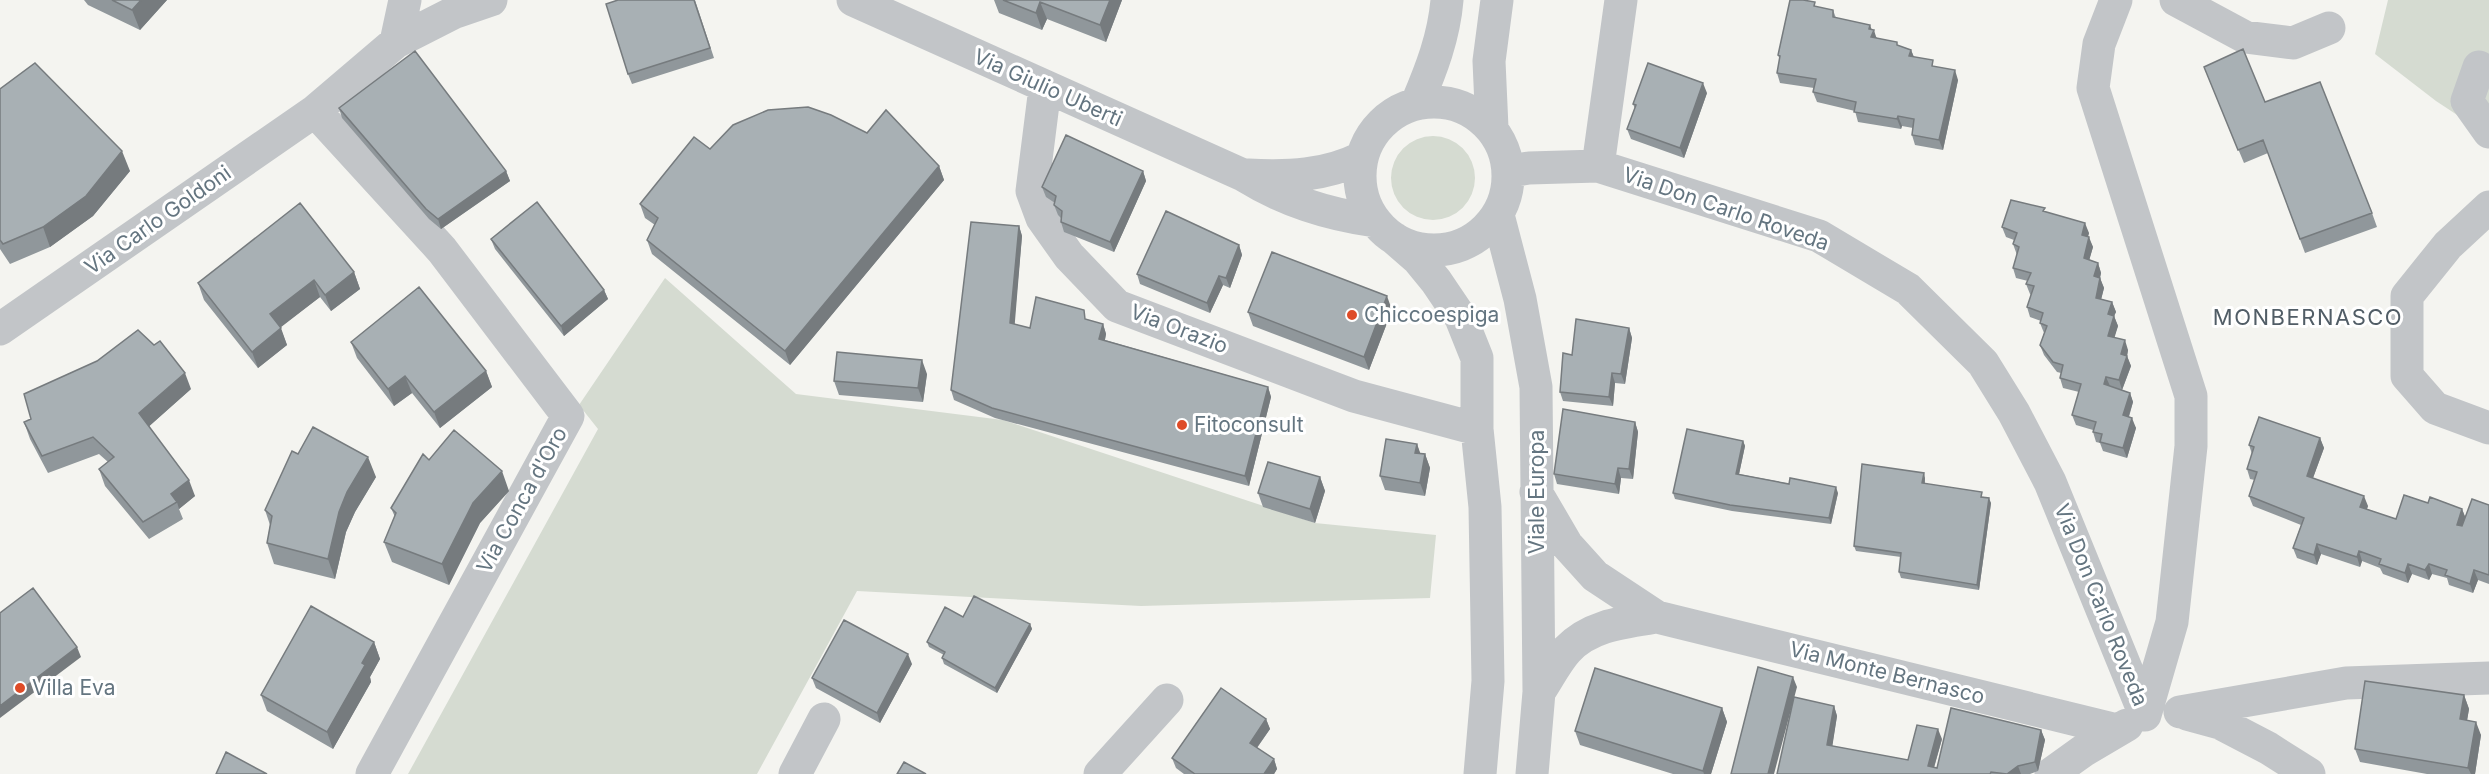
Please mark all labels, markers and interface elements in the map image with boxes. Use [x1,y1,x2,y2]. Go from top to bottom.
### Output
street label: Via Giulio Uberti [970,44,1126,132]
street label: Via Carlo Goldoni [80,160,236,279]
street label: Via Don Carlo Roveda [1620,162,1832,256]
street label: Via Orazio [1127,299,1231,359]
place label: Chiccoespiga [1364,302,1499,327]
district label: MONBERNASCO [2213,304,2403,330]
marker: Chiccoespiga [1345,308,1359,322]
place label: Fitoconsult [1194,412,1304,437]
marker: Fitoconsult [1175,418,1189,432]
street label: Via Conca d'Oro [471,422,572,577]
street label: Viale Europa [1524,430,1549,554]
street label: Via Don Carlo Roveda [2049,500,2154,710]
street label: Via Monte Bernasco [1787,636,1987,709]
place label: Villa Eva [32,675,116,700]
marker: Villa Eva [13,681,27,695]

